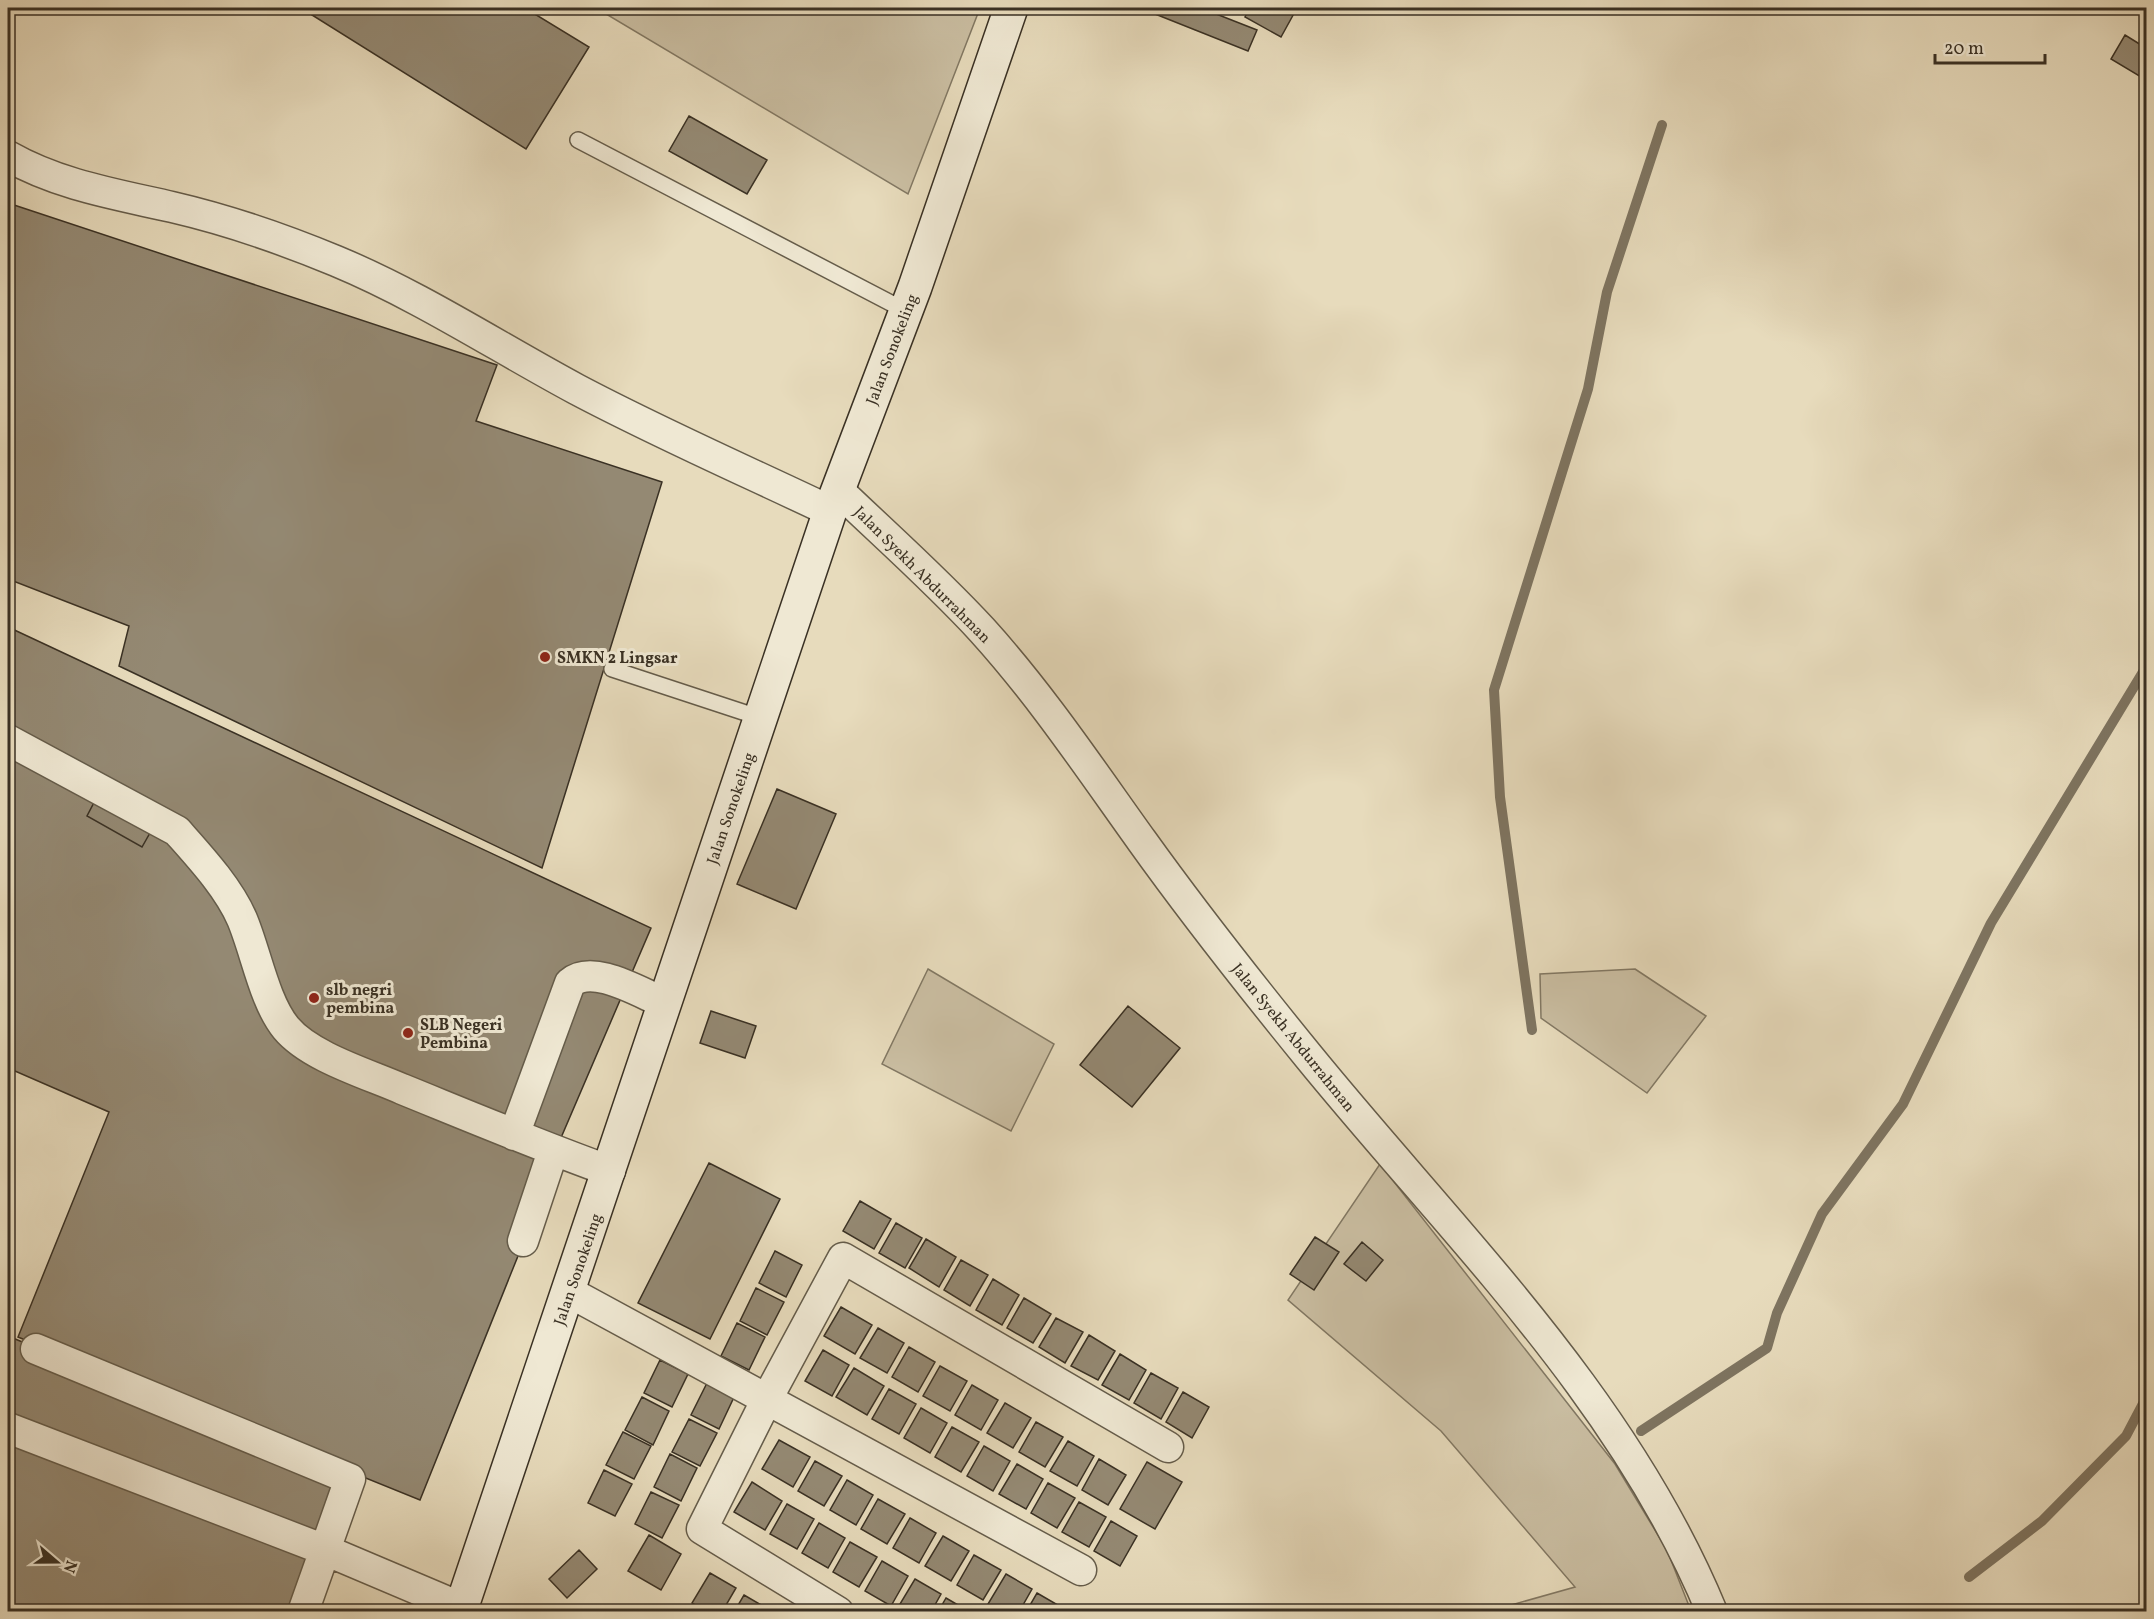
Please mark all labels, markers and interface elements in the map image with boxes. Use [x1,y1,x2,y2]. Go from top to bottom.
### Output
scale bar [1935,27,2044,65]
text: 20 m [1944,37,1984,62]
street label: Jalan Sonokeling [862,291,924,408]
street label: Jalan Syekh Abdurrahman [848,502,995,649]
place label: SMKN 2 Lingsar [557,648,678,670]
marker: SMKN 2 Lingsar [538,650,552,664]
street label: Jalan Sonokeling [702,750,761,868]
street label: Jalan Syekh Abdurrahman [1225,959,1359,1117]
place label: slb negri pembina [326,980,394,1020]
marker: slb negri pembina [307,991,321,1005]
place label: SLB Negeri Pembina [420,1015,503,1055]
marker: SLB Negeri Pembina [401,1026,415,1040]
street label: Jalan Sonokeling [549,1211,608,1329]
north arrow [27,1532,87,1592]
text: N [57,1557,82,1576]

